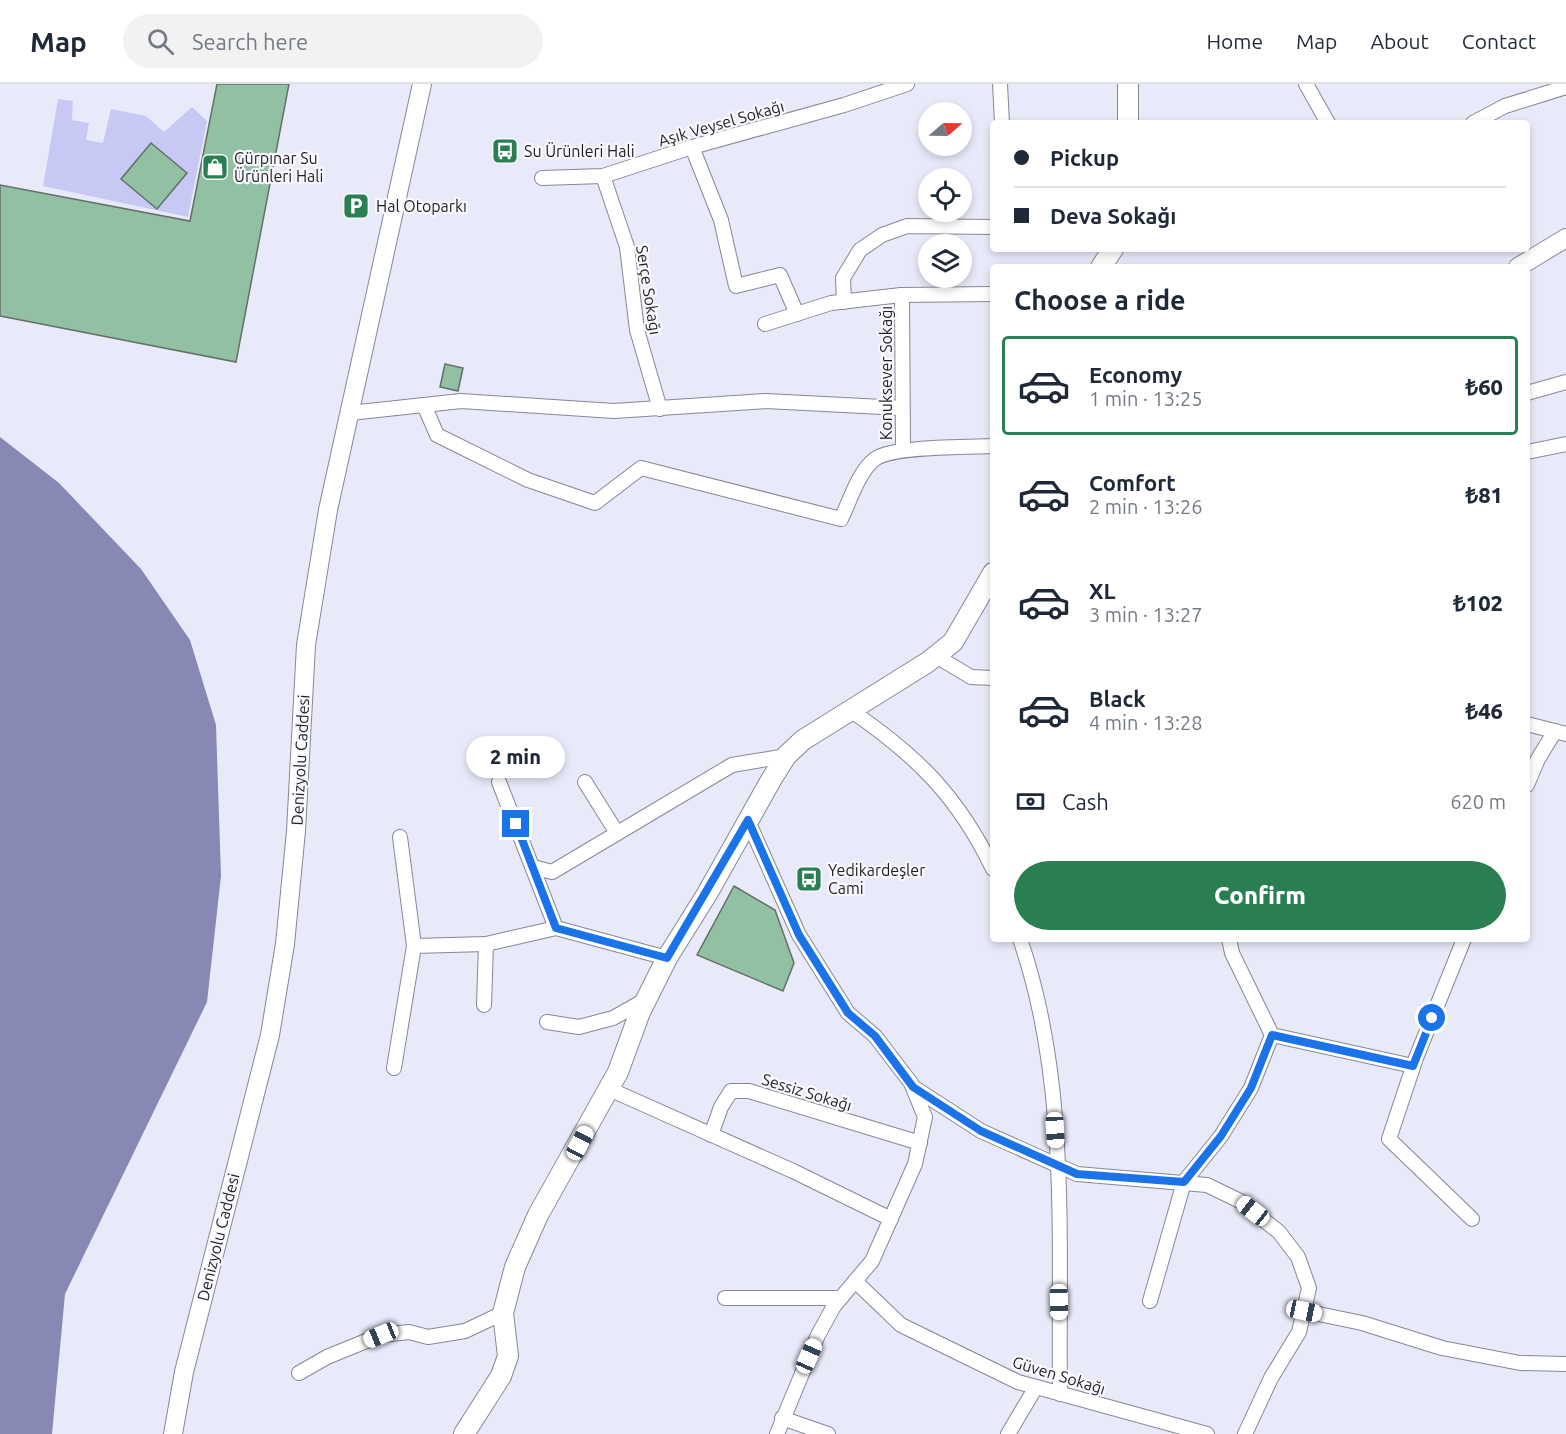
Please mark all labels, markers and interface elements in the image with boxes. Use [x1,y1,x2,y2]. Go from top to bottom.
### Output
search box [123,14,543,68]
icon: search [144,25,177,58]
text: Map [30,26,87,57]
text: Search here [192,29,308,54]
text: Home [1206,29,1263,53]
text: Map [1296,29,1337,53]
text: About [1370,29,1429,53]
text: Contact [1462,29,1536,53]
street label: Aşık Veysel Sokağı [656,96,786,150]
north arrow [918,102,972,156]
map controls [918,102,972,288]
bus stop icon: Su Ürünleri Hali [490,136,520,166]
place label: Su Ürünleri Hali [524,142,635,160]
text: Pickup [1050,145,1119,170]
place label: Gürpınar Su Ürünleri Hali [234,149,323,185]
shop icon: Gürpınar Su Ürünleri Hali [200,152,230,182]
button: locate [918,168,972,222]
parking icon: Hal Otoparkı [341,191,371,221]
place label: Hal Otoparkı [376,197,467,215]
text: Deva Sokağı [1050,203,1176,228]
button: layers [918,234,972,288]
street label: Serçe Sokağı [633,244,665,336]
text: Choose a ride [1014,285,1186,315]
street label: Konuksever Sokağı [877,306,895,440]
icon: car [1017,359,1071,413]
text: Economy [1089,362,1182,387]
text: ₺60 [1466,374,1503,399]
text: 1 min · 13:25 [1089,387,1203,410]
icon: car [1017,467,1071,521]
text: Comfort [1089,470,1176,495]
text: ₺81 [1466,482,1503,507]
text: 2 min · 13:26 [1089,495,1203,518]
icon: car [1017,575,1071,629]
text: XL [1089,578,1116,603]
text: ₺102 [1453,590,1503,615]
text: 3 min · 13:27 [1089,603,1203,626]
icon: car [1017,683,1071,737]
text: Black [1089,686,1146,711]
street label: Denizyolu Caddesi [288,694,312,826]
text: ₺46 [1466,698,1503,723]
text: 4 min · 13:28 [1089,711,1203,734]
callout: 2 min [466,737,566,779]
text: 2 min [490,745,541,768]
icon: cash [1014,785,1047,818]
text: Cash [1062,789,1109,814]
text: 620 m [1450,790,1506,813]
route end [502,810,529,837]
place label: Yedikardeşler Cami [828,861,925,897]
button: Confirm [1014,861,1506,930]
bus stop icon: Yedikardeşler Cami [794,864,824,894]
route start [1418,1004,1445,1031]
street label: Sessiz Sokağı [760,1070,854,1114]
car [1045,1112,1065,1148]
car [564,1123,596,1163]
street label: Denizyolu Caddesi [193,1171,243,1303]
car [1233,1193,1273,1229]
car [1050,1284,1068,1320]
car [1285,1298,1323,1324]
car [361,1320,401,1350]
car [793,1336,825,1376]
street label: Güven Sokağı [1010,1352,1108,1398]

